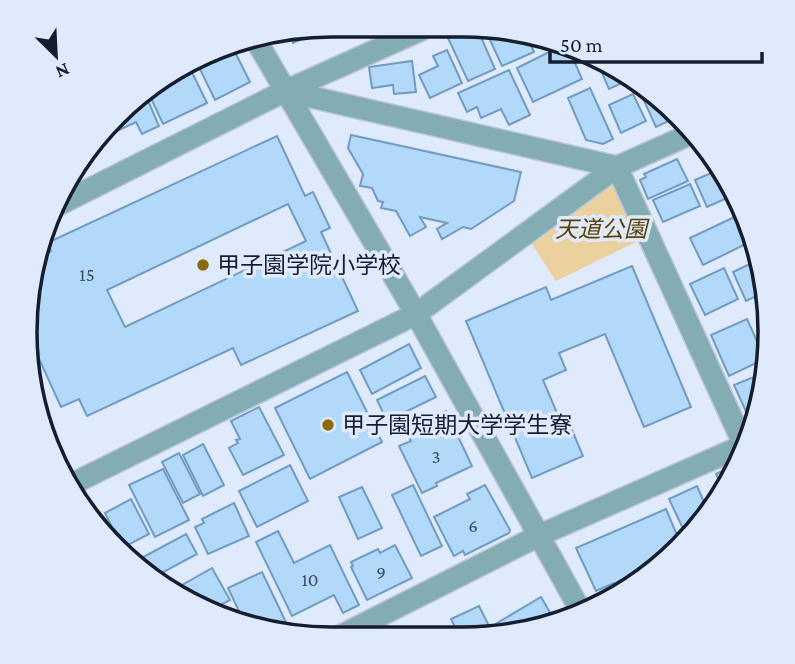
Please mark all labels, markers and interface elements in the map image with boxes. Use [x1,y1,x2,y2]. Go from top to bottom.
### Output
north arrow [21,21,91,91]
scale bar [550,21,762,65]
text: 50 m [560,33,603,57]
text: N [52,59,73,83]
park label: 天道公園 [555,216,650,242]
place label: 甲子園学院小学校 [217,252,401,278]
marker: 甲子園学院小学校 [195,257,211,273]
house number: 15 [79,264,95,285]
place label: 甲子園短期大学学生寮 [342,412,572,438]
marker: 甲子園短期大学学生寮 [320,417,336,433]
house number: 3 [431,446,441,467]
house number: 6 [468,515,478,536]
house number: 9 [376,562,386,583]
house number: 10 [301,569,319,590]

